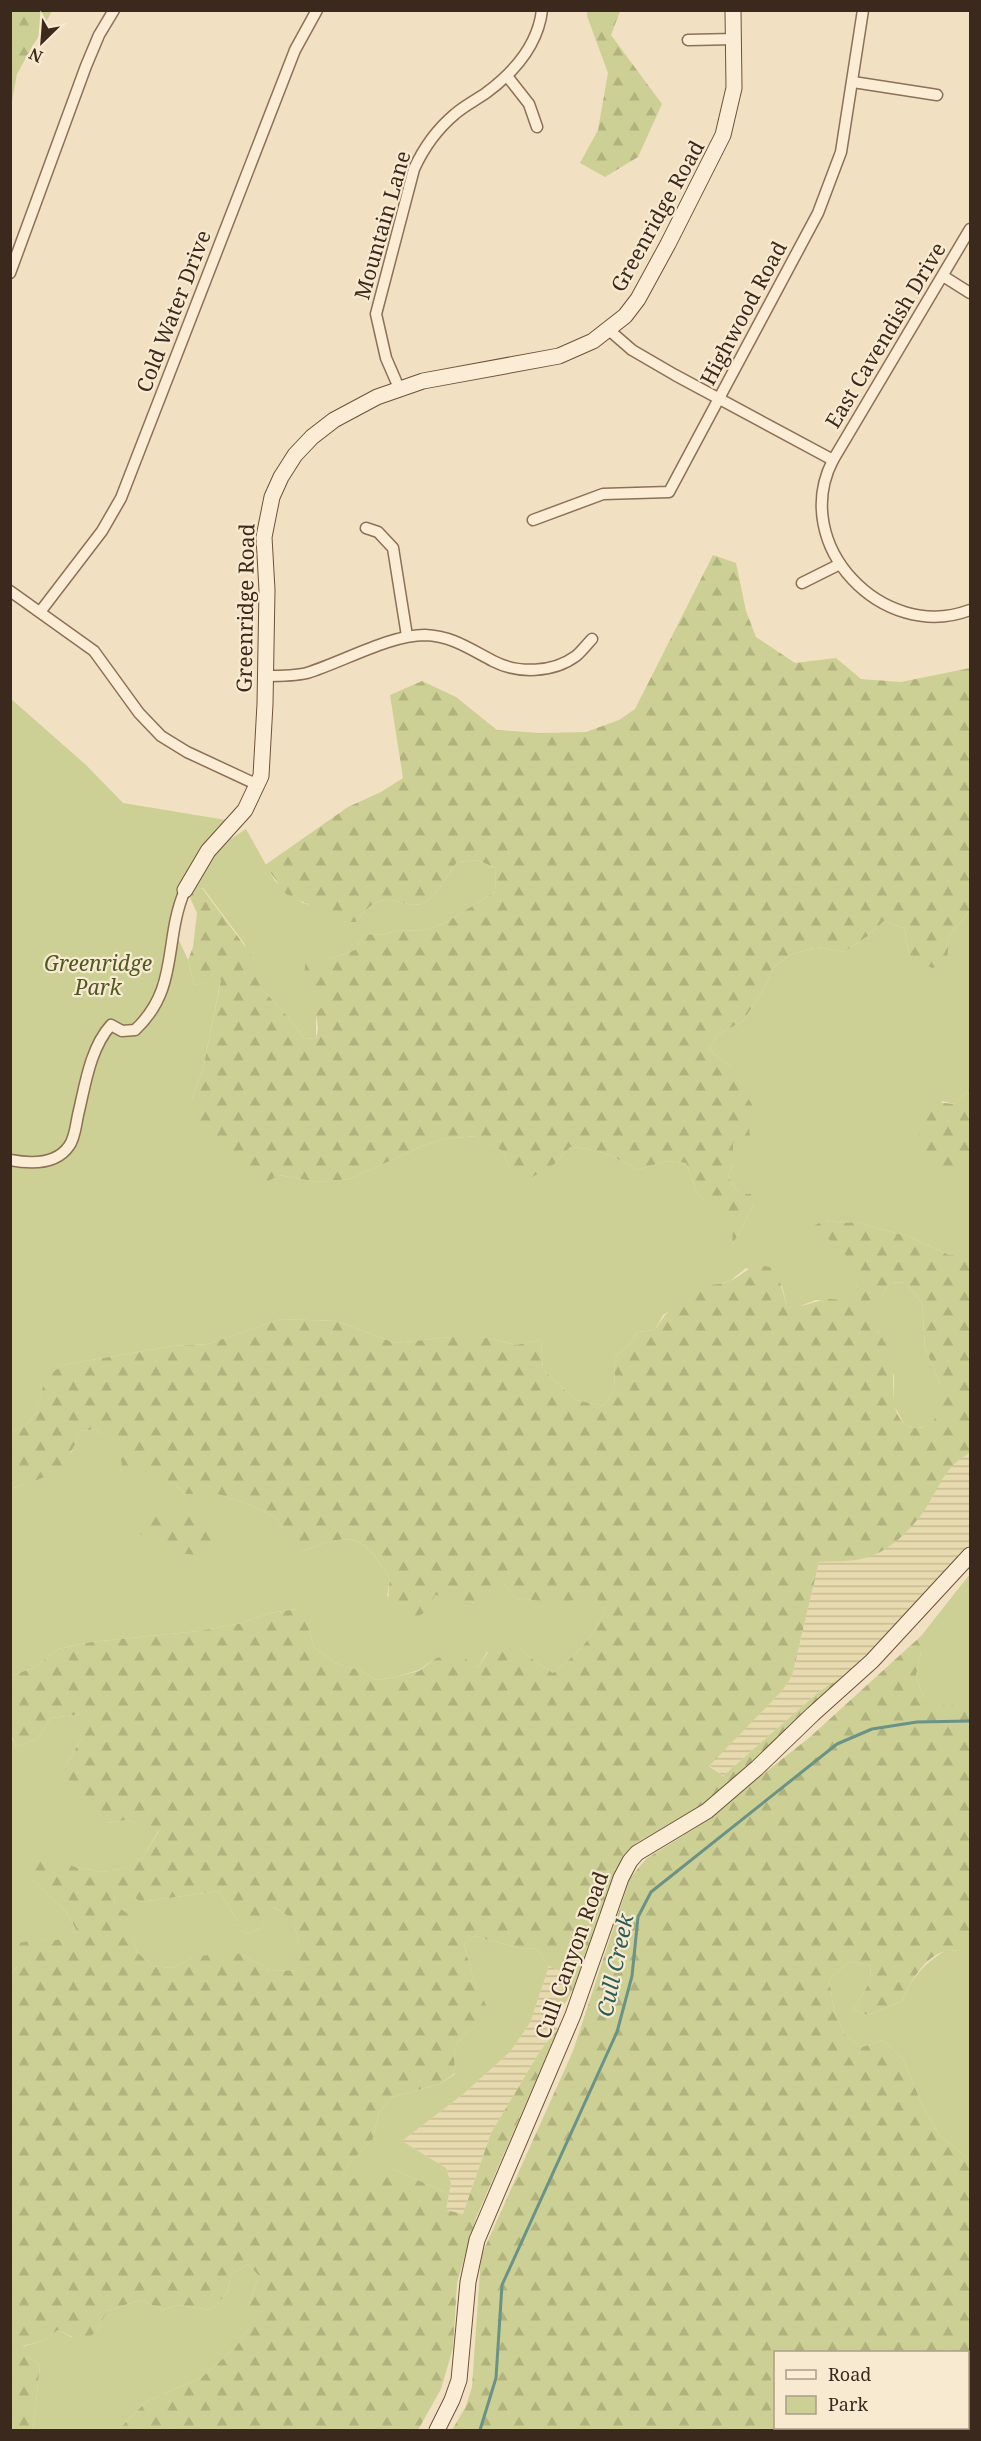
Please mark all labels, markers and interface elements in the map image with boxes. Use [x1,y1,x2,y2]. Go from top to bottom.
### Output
north arrow [12,12,72,72]
text: N [25,43,46,68]
street label: Greenridge Road [604,135,710,297]
street label: Mountain Lane [347,147,417,303]
street label: Cold Water Drive [129,226,217,396]
street label: Highwood Road [693,236,793,390]
street label: East Cavendish Drive [818,237,952,433]
street label: Greenridge Road [230,523,260,693]
park label: Greenridge Park [44,949,152,1001]
street label: Cull Canyon Road [528,1867,614,2043]
water label: Cull Creek [589,1910,640,2019]
legend [774,2351,969,2429]
text: Road [828,2362,871,2386]
text: Park [828,2392,868,2416]

